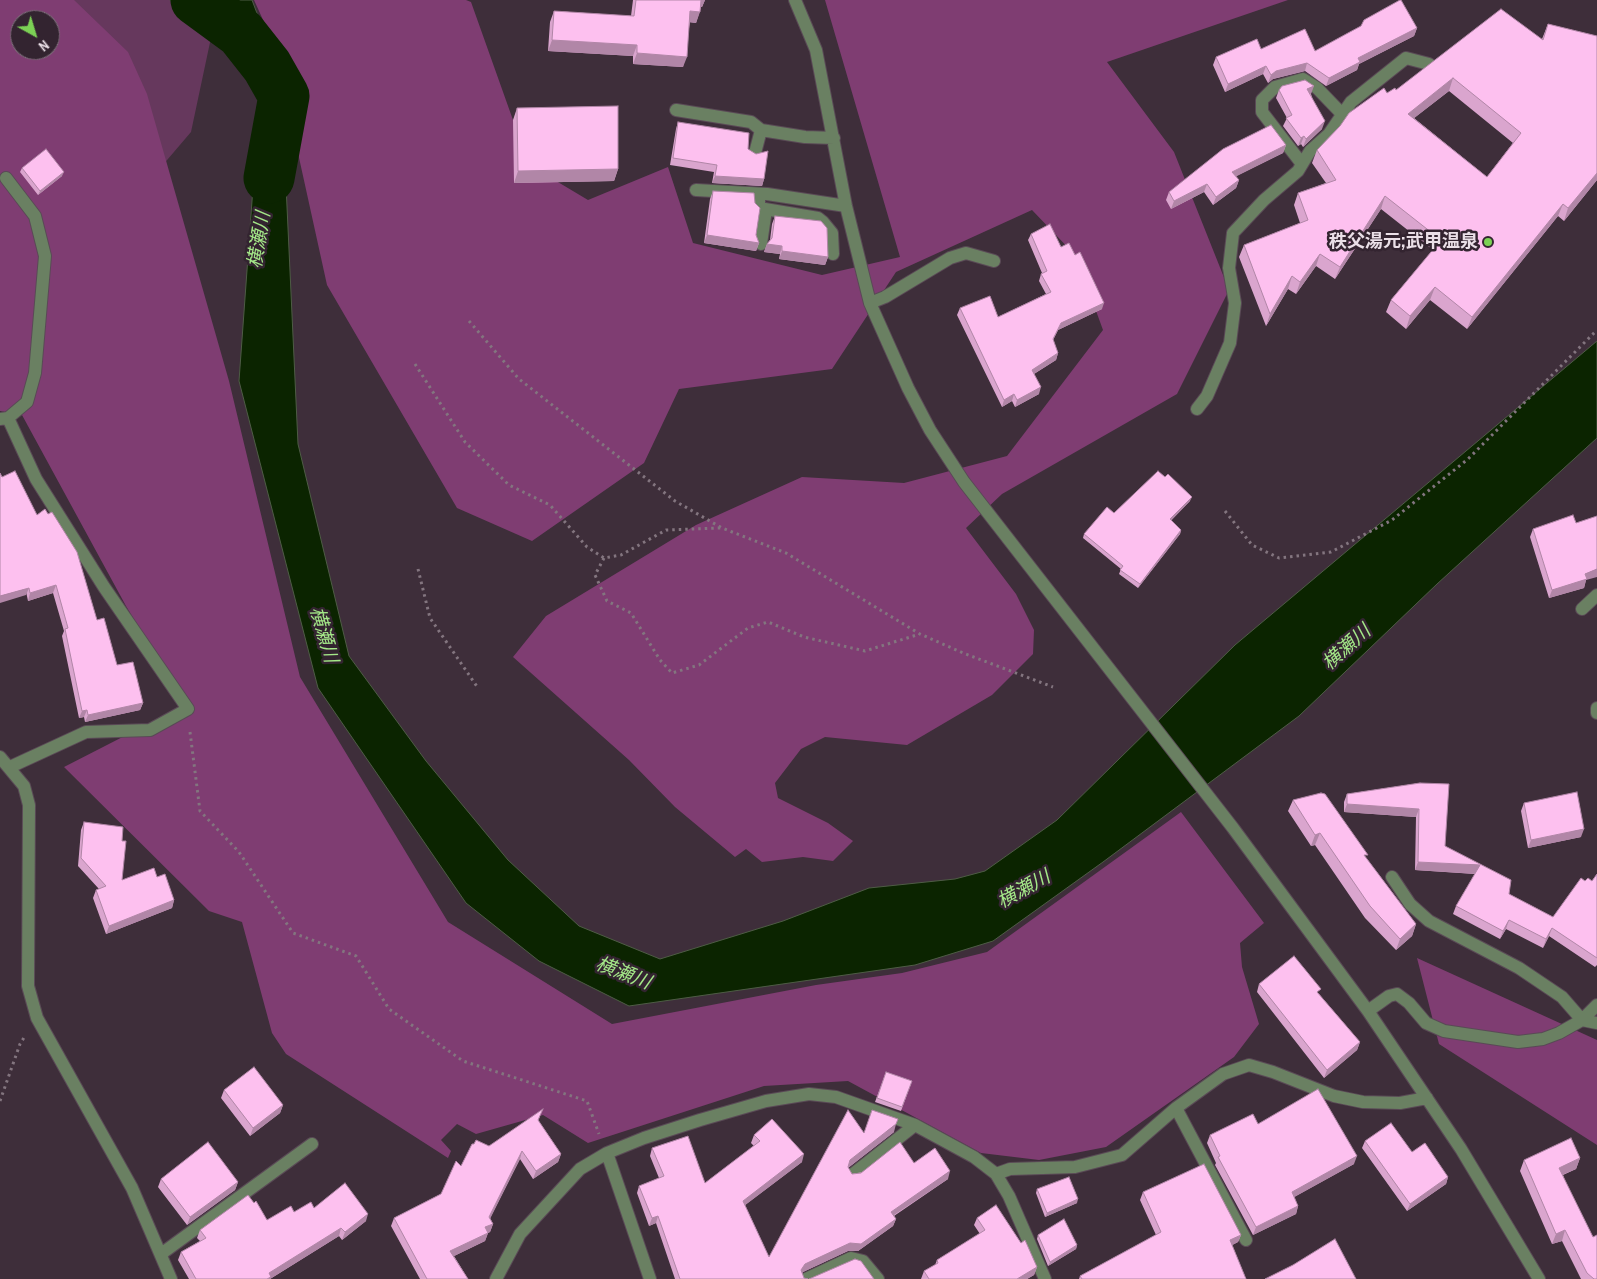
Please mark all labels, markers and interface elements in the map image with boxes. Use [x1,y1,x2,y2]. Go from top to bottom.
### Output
north arrow [10,10,60,60]
text: N [35,36,53,55]
water label: 横瀬川 [244,210,276,270]
place label: 秩父湯元;武甲温泉 [1329,231,1478,253]
marker: 秩父湯元;武甲温泉 [1482,236,1494,248]
water label: 横瀬川 [304,604,342,666]
water label: 横瀬川 [1318,620,1376,676]
water label: 横瀬川 [994,866,1054,914]
water label: 横瀬川 [592,953,654,995]

